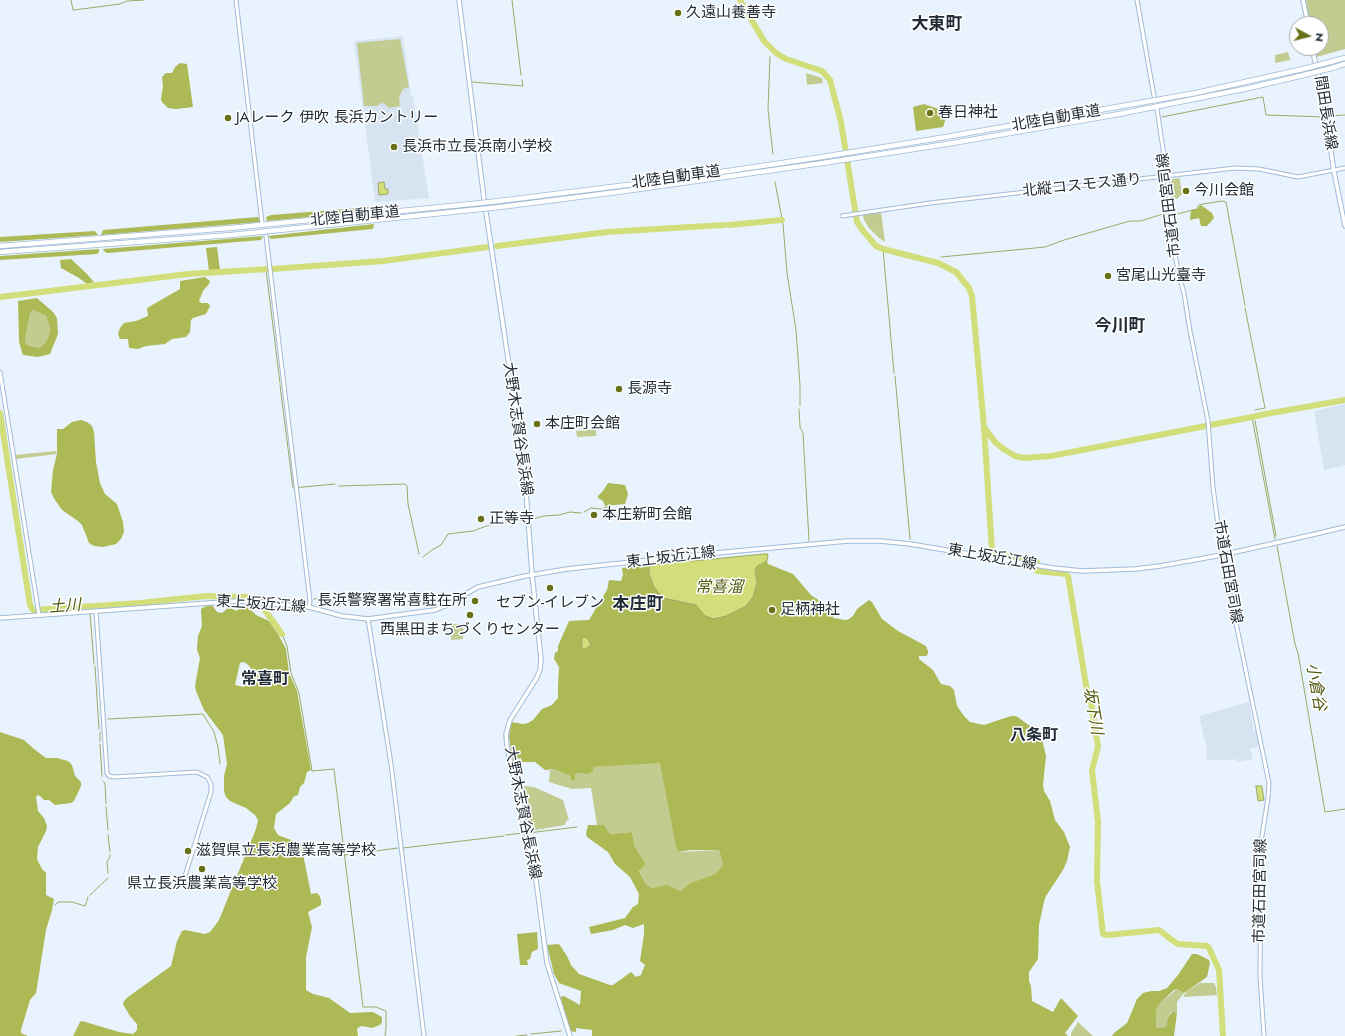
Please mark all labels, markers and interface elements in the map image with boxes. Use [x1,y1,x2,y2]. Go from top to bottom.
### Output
place label: 久遠山養善寺 [686,4,776,22]
marker: 久遠山養善寺 [673,8,683,18]
district label: 大東町 [912,15,962,35]
north arrow [1289,16,1329,56]
text: N [1311,32,1328,43]
street label: 間田長浜線 [1310,75,1340,151]
street label: 北陸自動車道 [1010,102,1102,136]
place label: 春日神社 [938,104,998,122]
marker: 春日神社 [925,108,935,118]
place label: JAレーク 伊吹 長浜カントリー [236,109,438,127]
marker: JAレーク 伊吹 長浜カントリー [223,113,233,123]
place label: 長浜市立長浜南小学校 [402,138,552,156]
marker: 長浜市立長浜南小学校 [389,142,399,152]
street label: 市道石田宮司線 [1155,152,1185,258]
street label: 北陸自動車道 [630,163,722,193]
street label: 北縦コスモス通り [1021,171,1143,201]
place label: 今川会館 [1194,182,1254,200]
marker: 今川会館 [1181,186,1191,196]
street label: 北陸自動車道 [309,203,401,231]
place label: 宮尾山光臺寺 [1116,267,1206,285]
marker: 宮尾山光臺寺 [1103,271,1113,281]
district label: 今川町 [1095,317,1145,337]
street label: 大野木志賀谷長浜線 [499,361,535,497]
place label: 長源寺 [627,380,672,398]
marker: 長源寺 [614,384,624,394]
place label: 本庄町会館 [545,415,620,433]
marker: 本庄町会館 [532,419,542,429]
place label: 本庄新町会館 [602,506,692,524]
place label: 正等寺 [489,510,534,528]
marker: 本庄新町会館 [589,510,599,520]
marker: 正等寺 [476,514,486,524]
street label: 市道石田宮司線 [1209,519,1245,625]
street label: 東上坂近江線 [946,541,1038,575]
street label: 東上坂近江線 [625,544,717,572]
water label: 常喜溜 [695,578,743,598]
marker: セブン-イレブン [545,583,555,593]
place label: 長浜警察署常喜駐在所 [317,592,467,610]
street label: 東上坂近江線 [215,593,307,617]
place label: セブン-イレブン [496,594,604,612]
district label: 本庄町 [613,595,663,615]
water label: 土川 [48,596,82,618]
marker: 長浜警察署常喜駐在所 [470,596,480,606]
place label: 足柄神社 [780,601,840,619]
marker: 足柄神社 [767,605,777,615]
marker: 西黒田まちづくりセンター [465,610,475,620]
place label: 西黒田まちづくりセンター [380,621,560,639]
water label: 小倉谷 [1301,662,1329,712]
district label: 常喜町 [241,670,289,690]
water label: 坂下川 [1078,686,1106,736]
district label: 八条町 [1010,726,1058,746]
street label: 大野木志賀谷長浜線 [500,745,544,881]
street label: 市道石田宮司線 [1251,838,1271,944]
place label: 滋賀県立長浜農業高等学校 [196,842,376,860]
marker: 滋賀県立長浜農業高等学校 [183,846,193,856]
marker: 県立長浜農業高等学校 [197,864,207,874]
place label: 県立長浜農業高等学校 [127,875,277,893]

